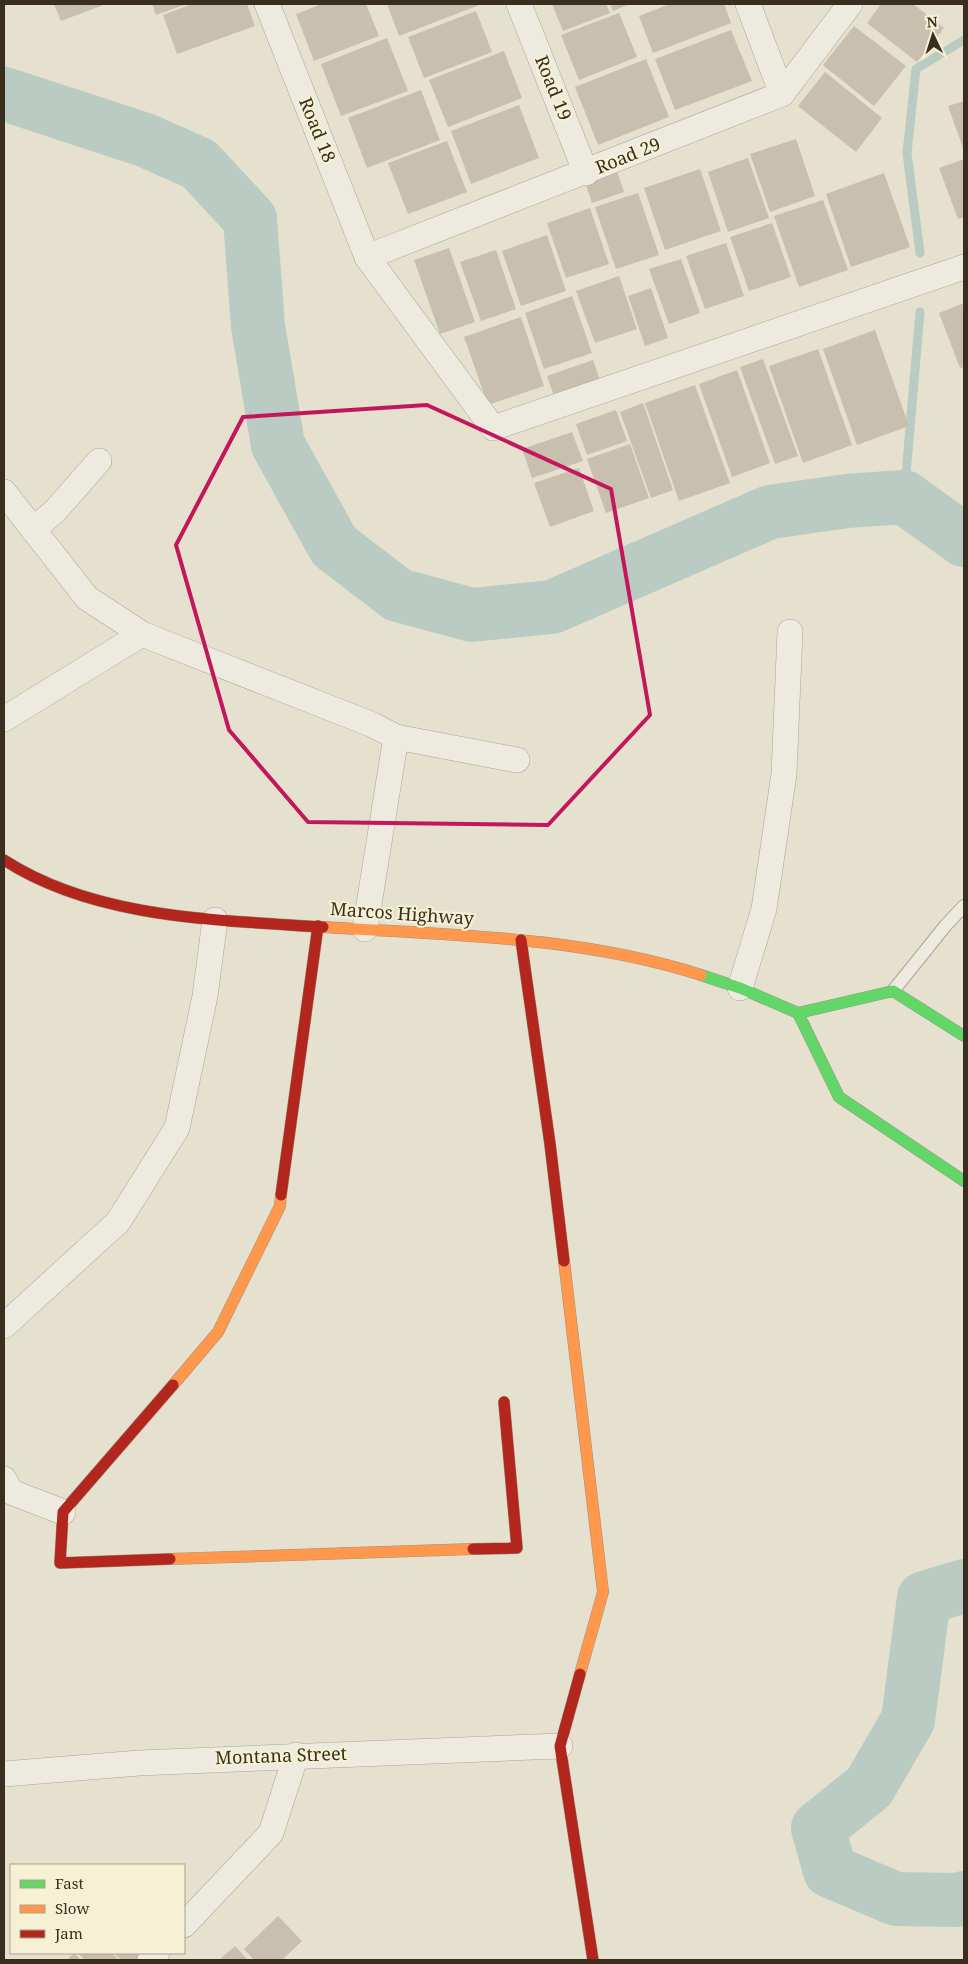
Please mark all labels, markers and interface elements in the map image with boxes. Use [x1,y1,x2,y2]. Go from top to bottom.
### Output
north arrow [908,10,958,60]
text: N [926,12,938,31]
street label: Road 19 [530,52,578,124]
street label: Road 18 [294,94,342,166]
street label: Road 29 [592,131,664,179]
street label: Marcos Highway [329,896,476,930]
street label: Montana Street [215,1741,347,1769]
legend [10,1864,185,1954]
text: Fast [55,1873,84,1893]
text: Slow [55,1898,89,1918]
text: Jam [54,1923,83,1943]

